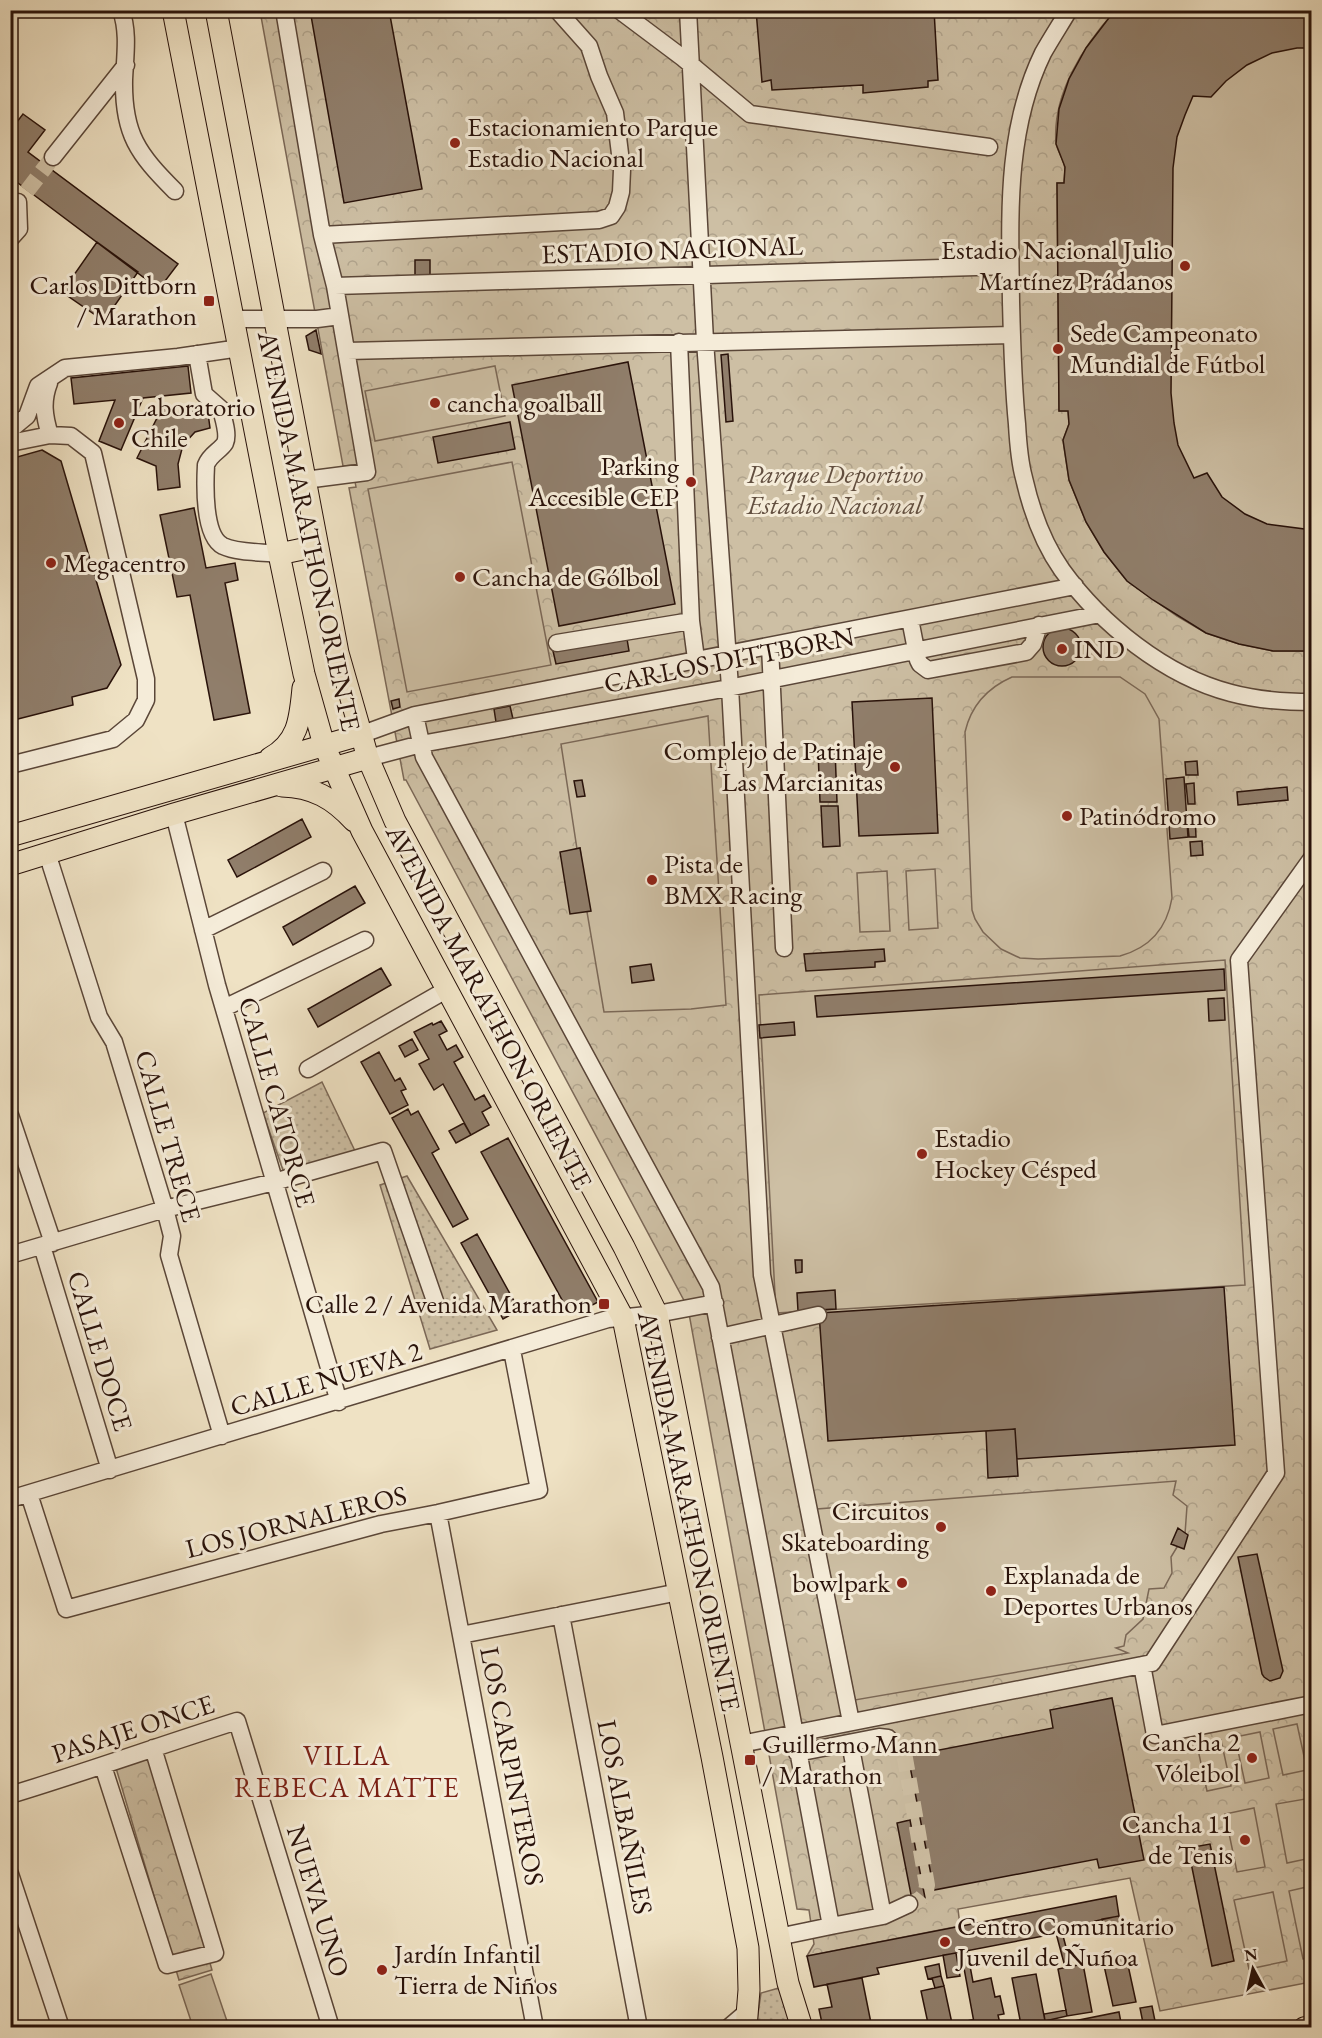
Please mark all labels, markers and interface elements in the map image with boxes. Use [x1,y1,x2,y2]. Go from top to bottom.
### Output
place label: Estacionamiento Parque Estadio Nacional [467,109,718,175]
marker: Estacionamiento Parque Estadio Nacional [448,136,462,150]
street label: ESTADIO NACIONAL [541,227,804,272]
place label: Estadio Nacional Julio Martínez Prádanos [941,232,1173,298]
marker: Estadio Nacional Julio Martínez Prádanos [1178,259,1192,273]
place label: Carlos Dittborn / Marathon [30,267,197,333]
marker: Carlos Dittborn / Marathon [202,294,216,308]
place label: Sede Campeonato Mundial de Fútbol [1070,315,1265,381]
street label: AVENIDA MARATHON ORIENTE [250,327,369,734]
marker: Sede Campeonato Mundial de Fútbol [1051,342,1065,356]
place label: cancha goalball [447,385,603,420]
place label: Laboratorio Chile [131,389,255,455]
marker: cancha goalball [428,396,442,410]
marker: Laboratorio Chile [112,416,126,430]
place label: Parking Accesible CEP [527,448,679,514]
park label: Parque Deportivo Estadio Nacional [746,456,924,522]
marker: Parking Accesible CEP [684,475,698,489]
place label: Megacentro [63,545,186,580]
marker: Megacentro [44,556,58,570]
place label: Cancha de Gólbol [472,559,659,594]
marker: Cancha de Gólbol [453,570,467,584]
street label: CARLOS DITTBORN [601,618,858,701]
place label: IND [1074,631,1125,666]
marker: IND [1055,642,1069,656]
place label: Complejo de Patinaje Las Marcianitas [664,733,883,799]
marker: Complejo de Patinaje Las Marcianitas [888,760,902,774]
place label: Patinódromo [1079,798,1216,833]
marker: Patinódromo [1060,809,1074,823]
street label: AVENIDA MARATHON ORIENTE [378,817,601,1195]
place label: Pista de BMX Racing [664,846,803,912]
marker: Pista de BMX Racing [645,873,659,887]
street label: CALLE CATORCE [231,993,324,1211]
street label: CALLE TRECE [127,1046,210,1226]
place label: Estadio Hockey Césped [934,1120,1097,1186]
marker: Estadio Hockey Césped [915,1147,929,1161]
street label: CALLE DOCE [60,1267,141,1435]
place label: Calle 2 / Avenida Marathon [305,1286,592,1321]
marker: Calle 2 / Avenida Marathon [597,1297,611,1311]
street label: AVENIDA MARATHON ORIENTE [630,1307,749,1714]
street label: CALLE NUEVA 2 [226,1333,426,1424]
street label: LOS JORNALEROS [182,1477,410,1566]
place label: Circuitos Skateboarding [781,1493,929,1559]
marker: Circuitos Skateboarding [934,1520,948,1534]
place label: Explanada de Deportes Urbanos [1003,1557,1193,1623]
place label: bowlpark [792,1565,890,1600]
marker: bowlpark [895,1576,909,1590]
marker: Explanada de Deportes Urbanos [984,1584,998,1598]
street label: LOS CARPINTEROS [472,1643,553,1888]
street label: PASAJE ONCE [47,1686,218,1771]
street label: LOS ALBAÑILES [589,1717,662,1917]
place label: Cancha 2 Vóleibol [1142,1724,1240,1790]
place label: Guillermo Mann / Marathon [762,1726,938,1792]
district label: VILLA REBECA MATTE [234,1737,460,1805]
marker: Cancha 2 Vóleibol [1245,1751,1259,1765]
marker: Guillermo Mann / Marathon [743,1753,757,1767]
place label: Cancha 11 de Tenis [1122,1806,1233,1872]
street label: NUEVA UNO [279,1821,358,1981]
marker: Cancha 11 de Tenis [1238,1833,1252,1847]
place label: Centro Comunitario Juvenil de Ñuñoa [955,1908,1174,1974]
marker: Centro Comunitario Juvenil de Ñuñoa [938,1935,952,1949]
place label: Jardín Infantil Tierra de Niños [392,1936,557,2002]
north arrow [1223,1939,1283,1999]
text: N [1243,1943,1259,1966]
marker: Jardín Infantil Tierra de Niños [375,1963,389,1977]

